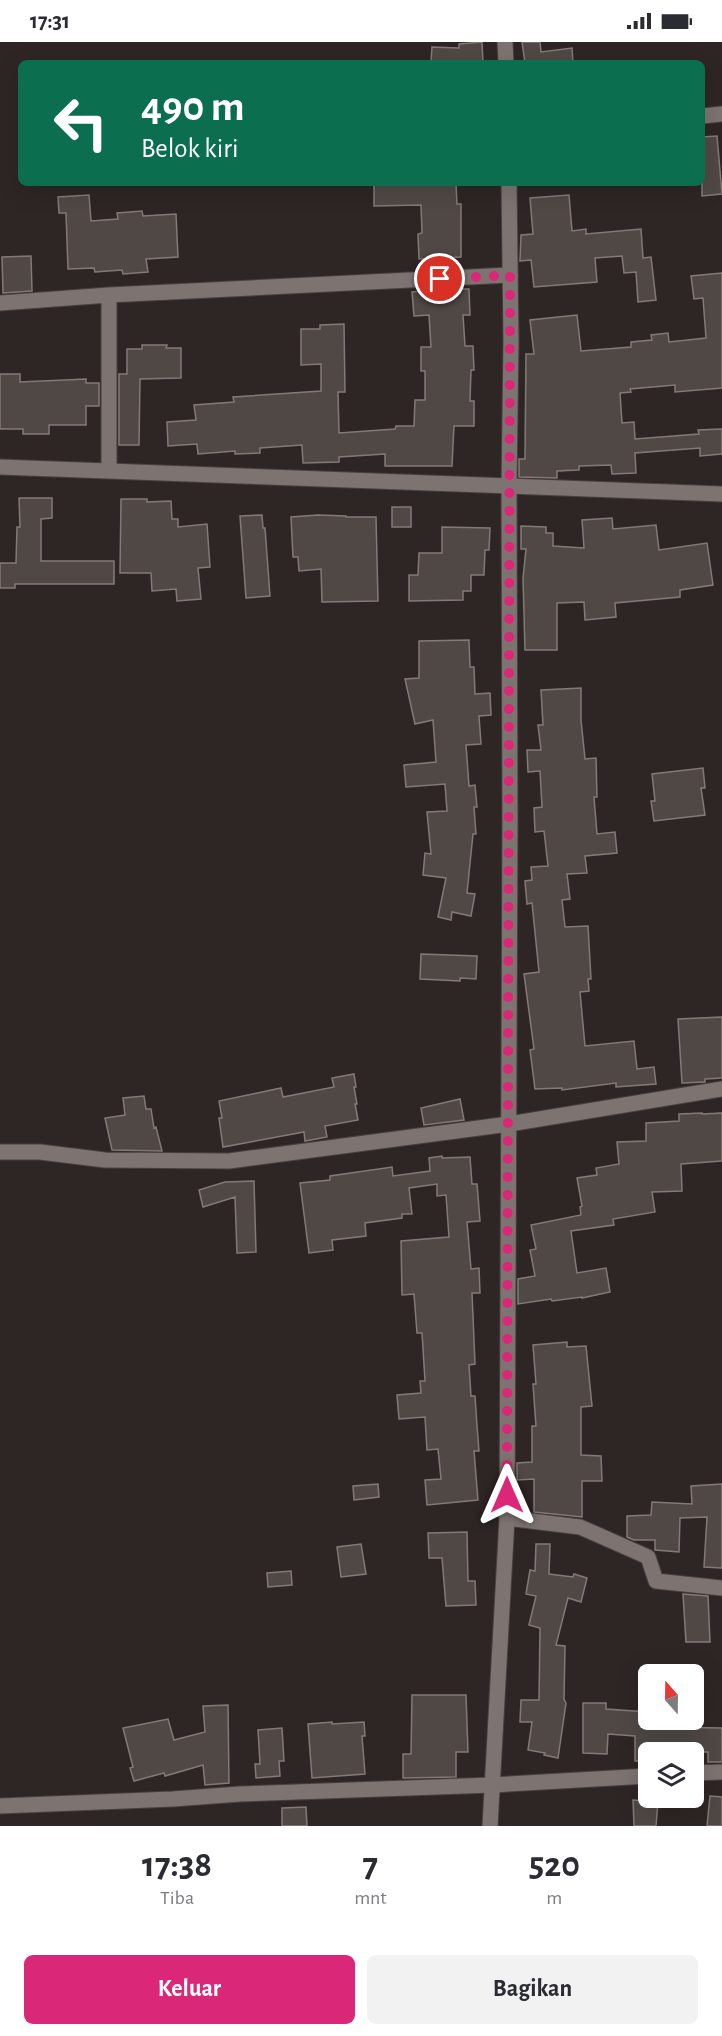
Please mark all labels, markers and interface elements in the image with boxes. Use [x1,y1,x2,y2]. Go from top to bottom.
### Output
text: 17:31 [30,10,70,32]
icon: left [42,84,120,162]
text: 490 m [141,86,245,128]
text: Belok kiri [141,135,238,162]
pin [414,253,465,304]
icon: arrive [423,262,456,295]
position arrow [475,1463,539,1527]
north arrow [638,1664,704,1730]
map controls [638,1664,704,1808]
button: layers [638,1742,704,1808]
text: 17:38 [142,1847,212,1883]
text: 7 [363,1847,378,1883]
text: 520 [529,1847,580,1883]
text: Tiba [160,1888,194,1908]
text: mnt [354,1888,387,1908]
text: m [546,1888,562,1908]
button: Keluar [24,1955,355,2024]
button: Bagikan [367,1955,698,2024]

